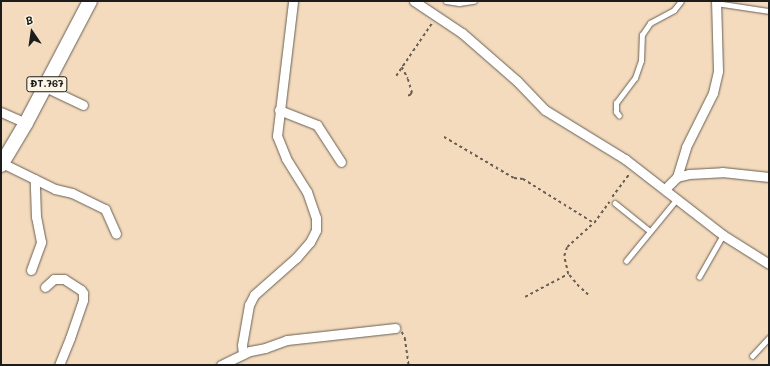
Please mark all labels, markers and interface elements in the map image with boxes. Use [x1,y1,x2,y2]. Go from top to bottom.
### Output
north arrow [12,12,52,52]
text: B [24,12,34,28]
road number: ĐT.767 [26,76,68,92]

